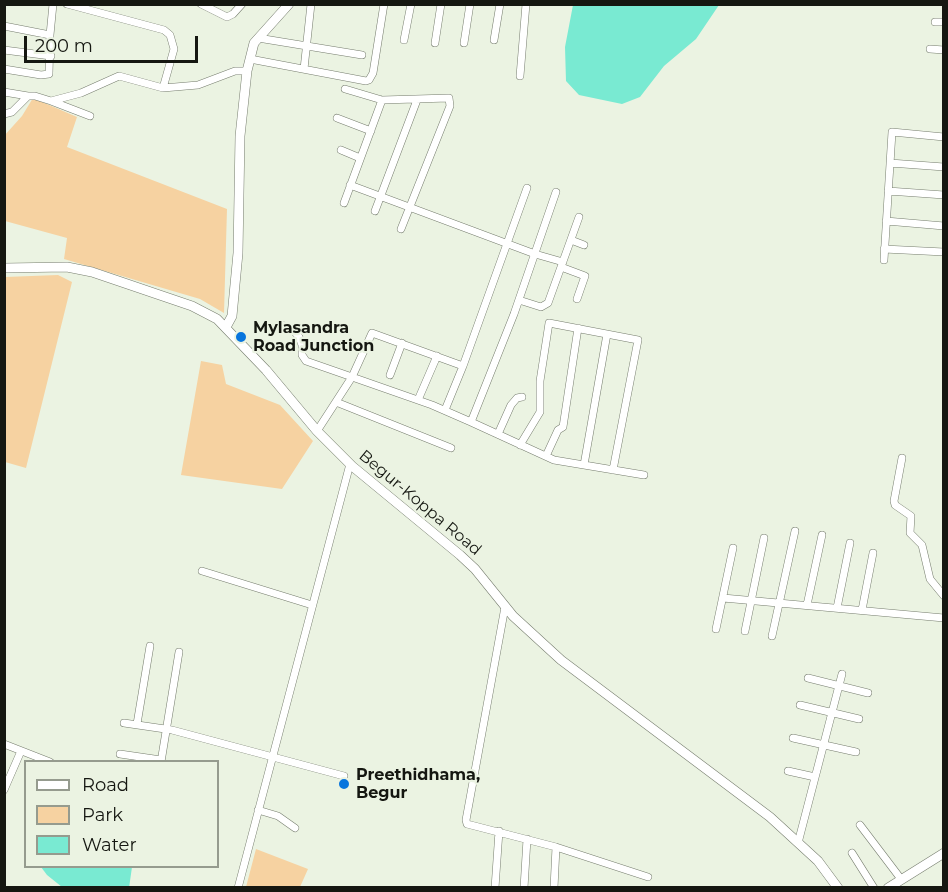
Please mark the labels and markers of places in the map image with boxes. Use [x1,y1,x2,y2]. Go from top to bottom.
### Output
place label: Mylasandra Road Junction [253,318,374,356]
marker: Mylasandra Road Junction [234,330,248,344]
place label: Preethidhama, Begur [356,765,480,803]
marker: Preethidhama, Begur [337,777,351,791]

